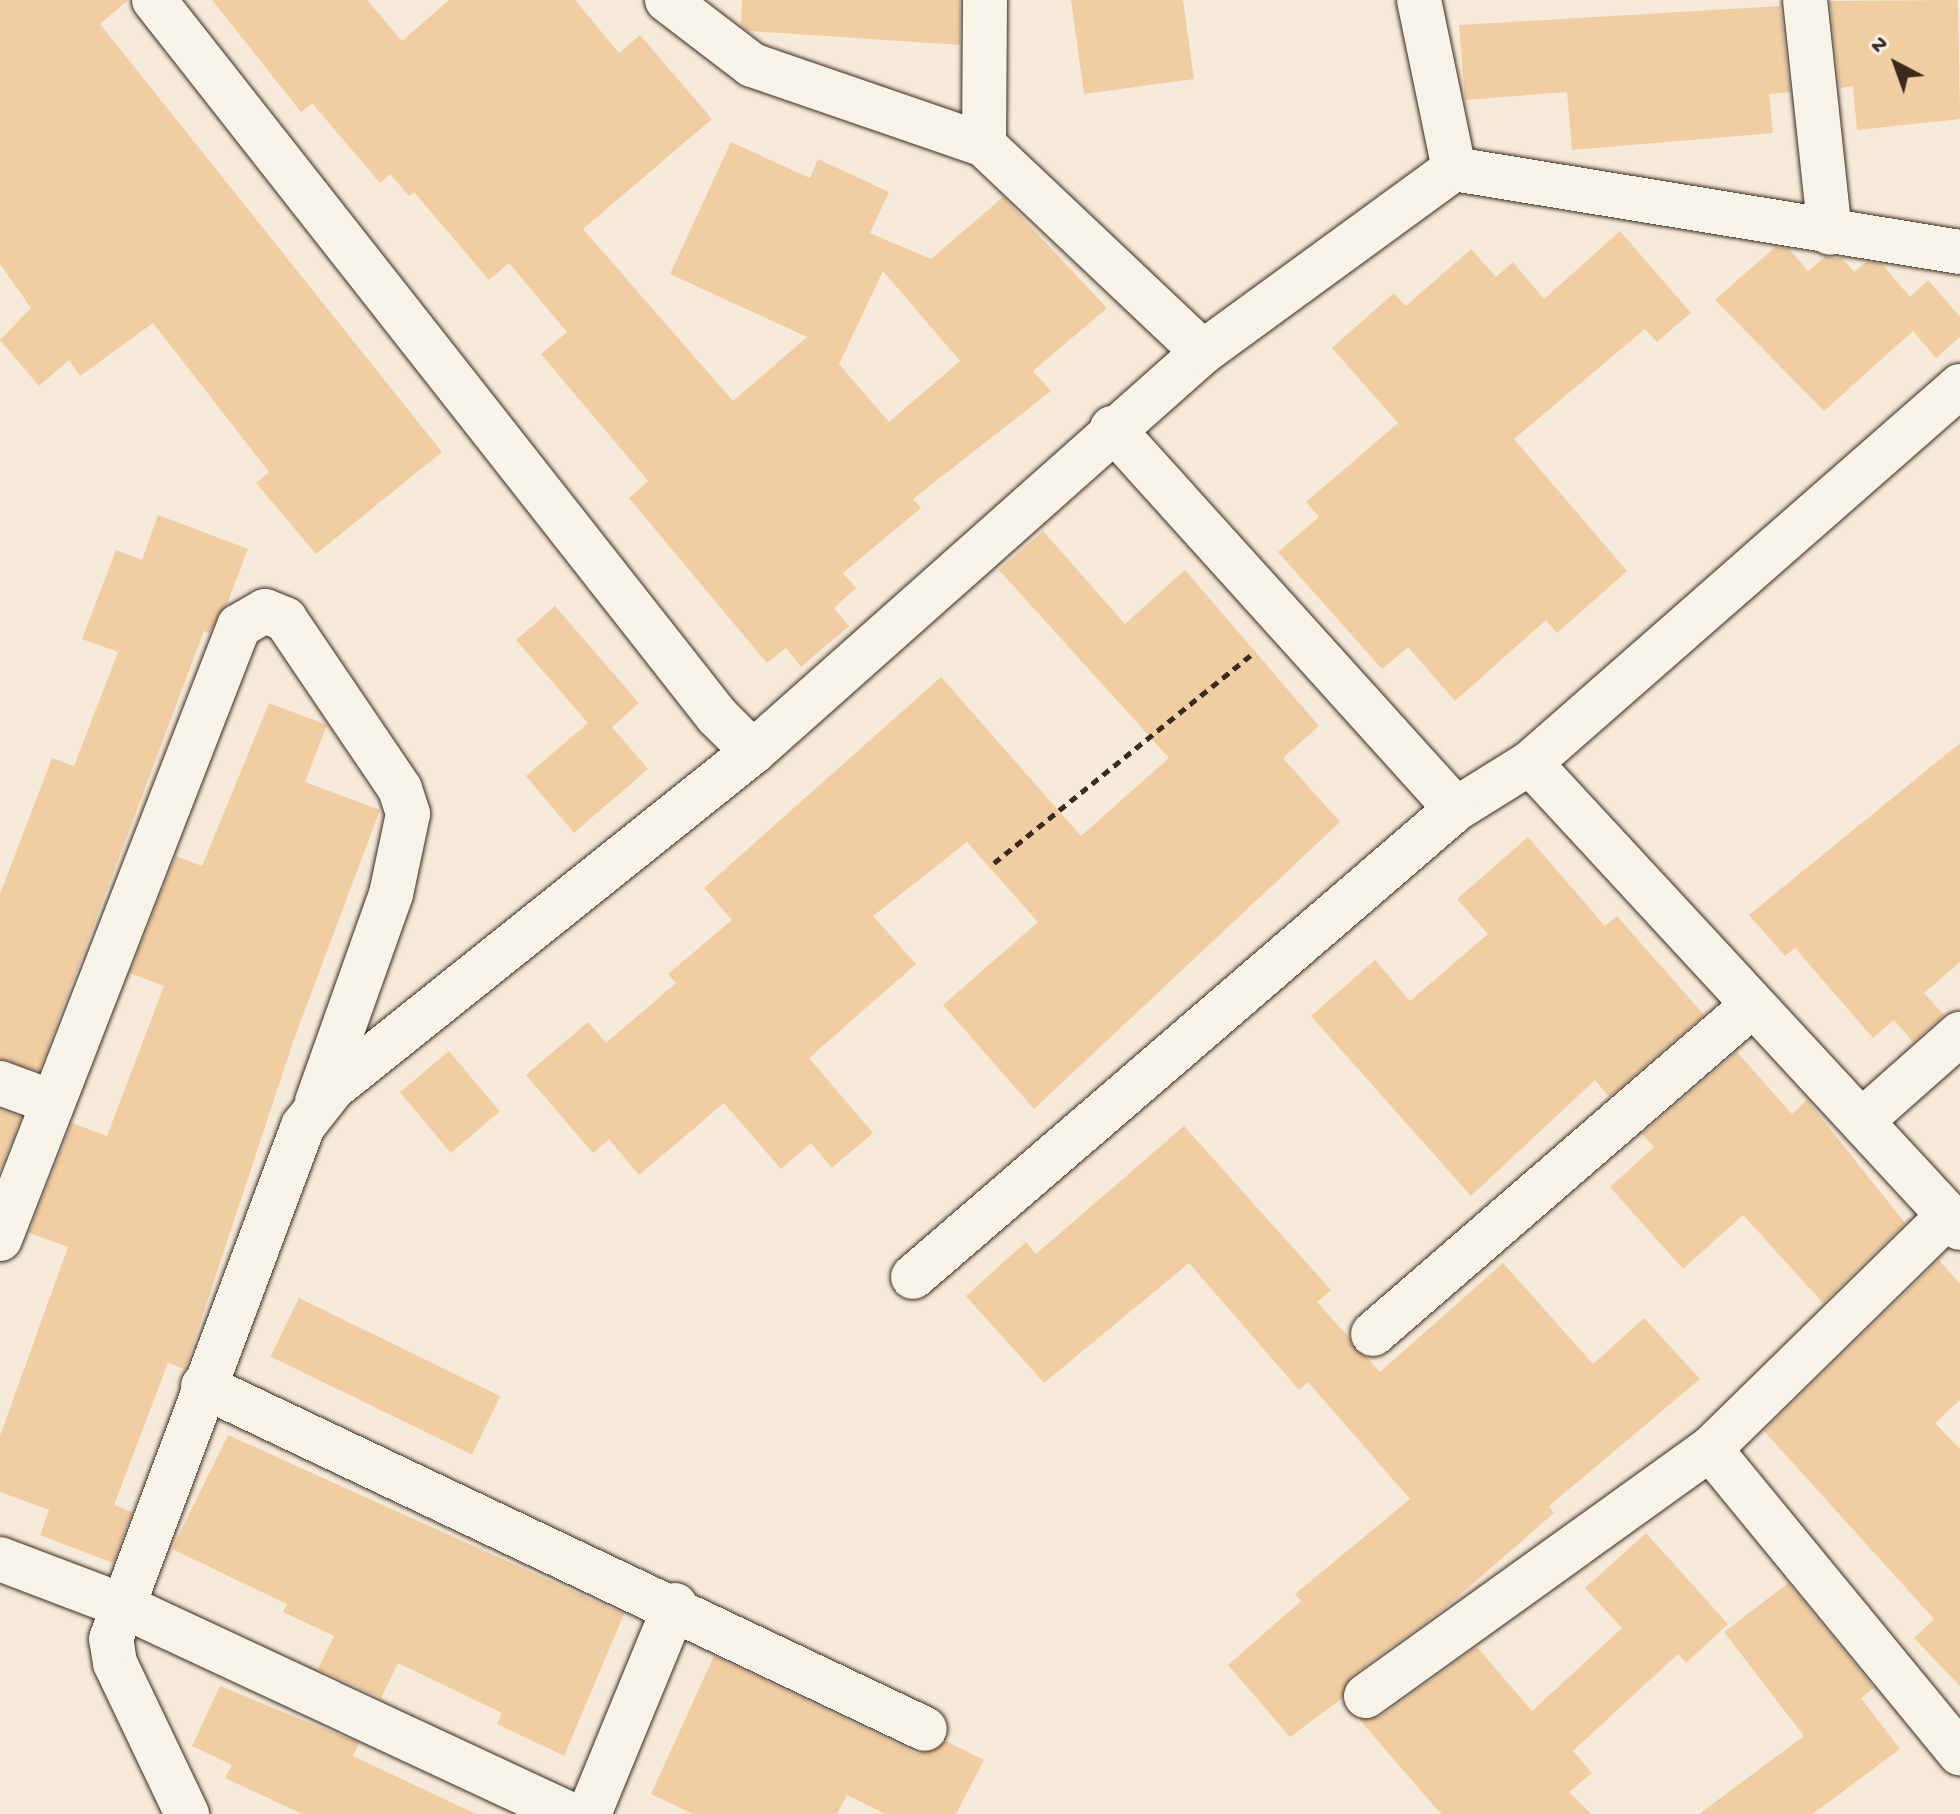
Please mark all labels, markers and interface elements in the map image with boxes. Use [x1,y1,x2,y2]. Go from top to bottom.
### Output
north arrow [1856,24,1936,104]
text: N [1866,31,1894,60]

